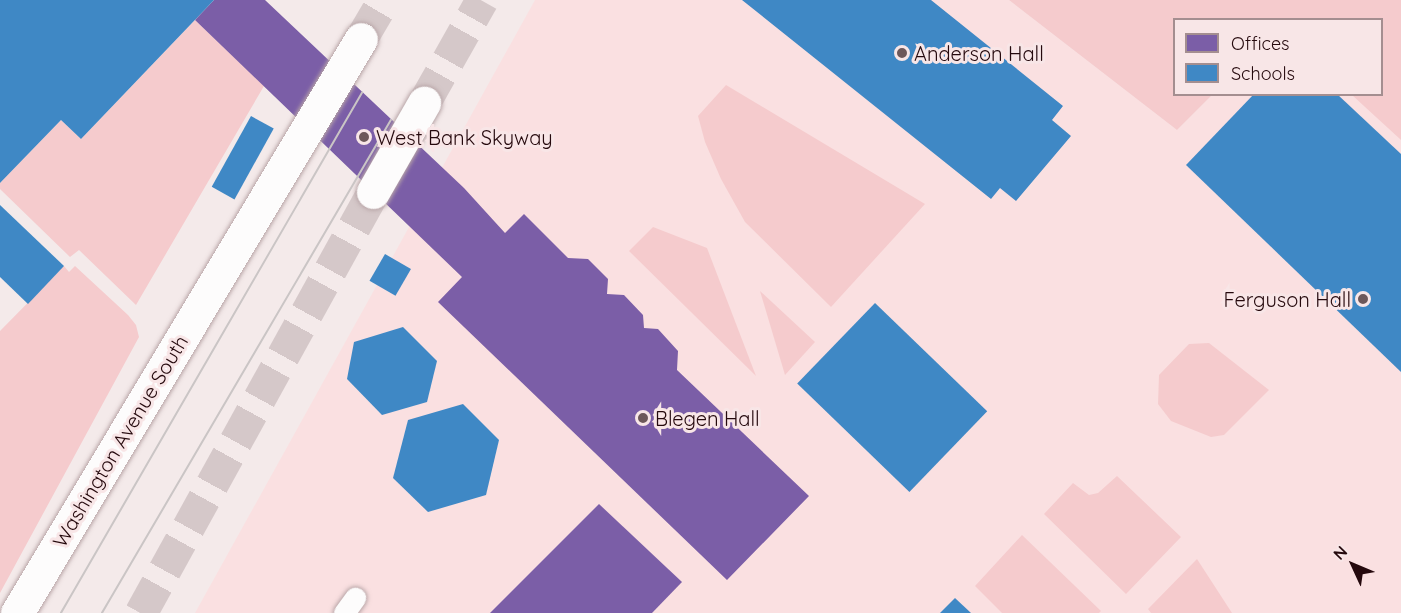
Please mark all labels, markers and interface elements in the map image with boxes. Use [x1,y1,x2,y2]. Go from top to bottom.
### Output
legend [1173,18,1383,96]
text: Offices [1231,32,1290,55]
place label: Anderson Hall [914,41,1044,65]
marker: Anderson Hall [895,46,909,60]
text: Schools [1231,62,1295,85]
place label: West Bank Skyway [376,125,553,149]
marker: West Bank Skyway [357,130,371,144]
place label: Ferguson Hall [1223,287,1351,311]
marker: Ferguson Hall [1356,292,1370,306]
street label: Washington Avenue South [47,331,193,551]
place label: Blegen Hall [655,406,760,430]
marker: Blegen Hall [636,411,650,425]
north arrow [1323,535,1383,595]
text: N [1329,541,1351,564]

